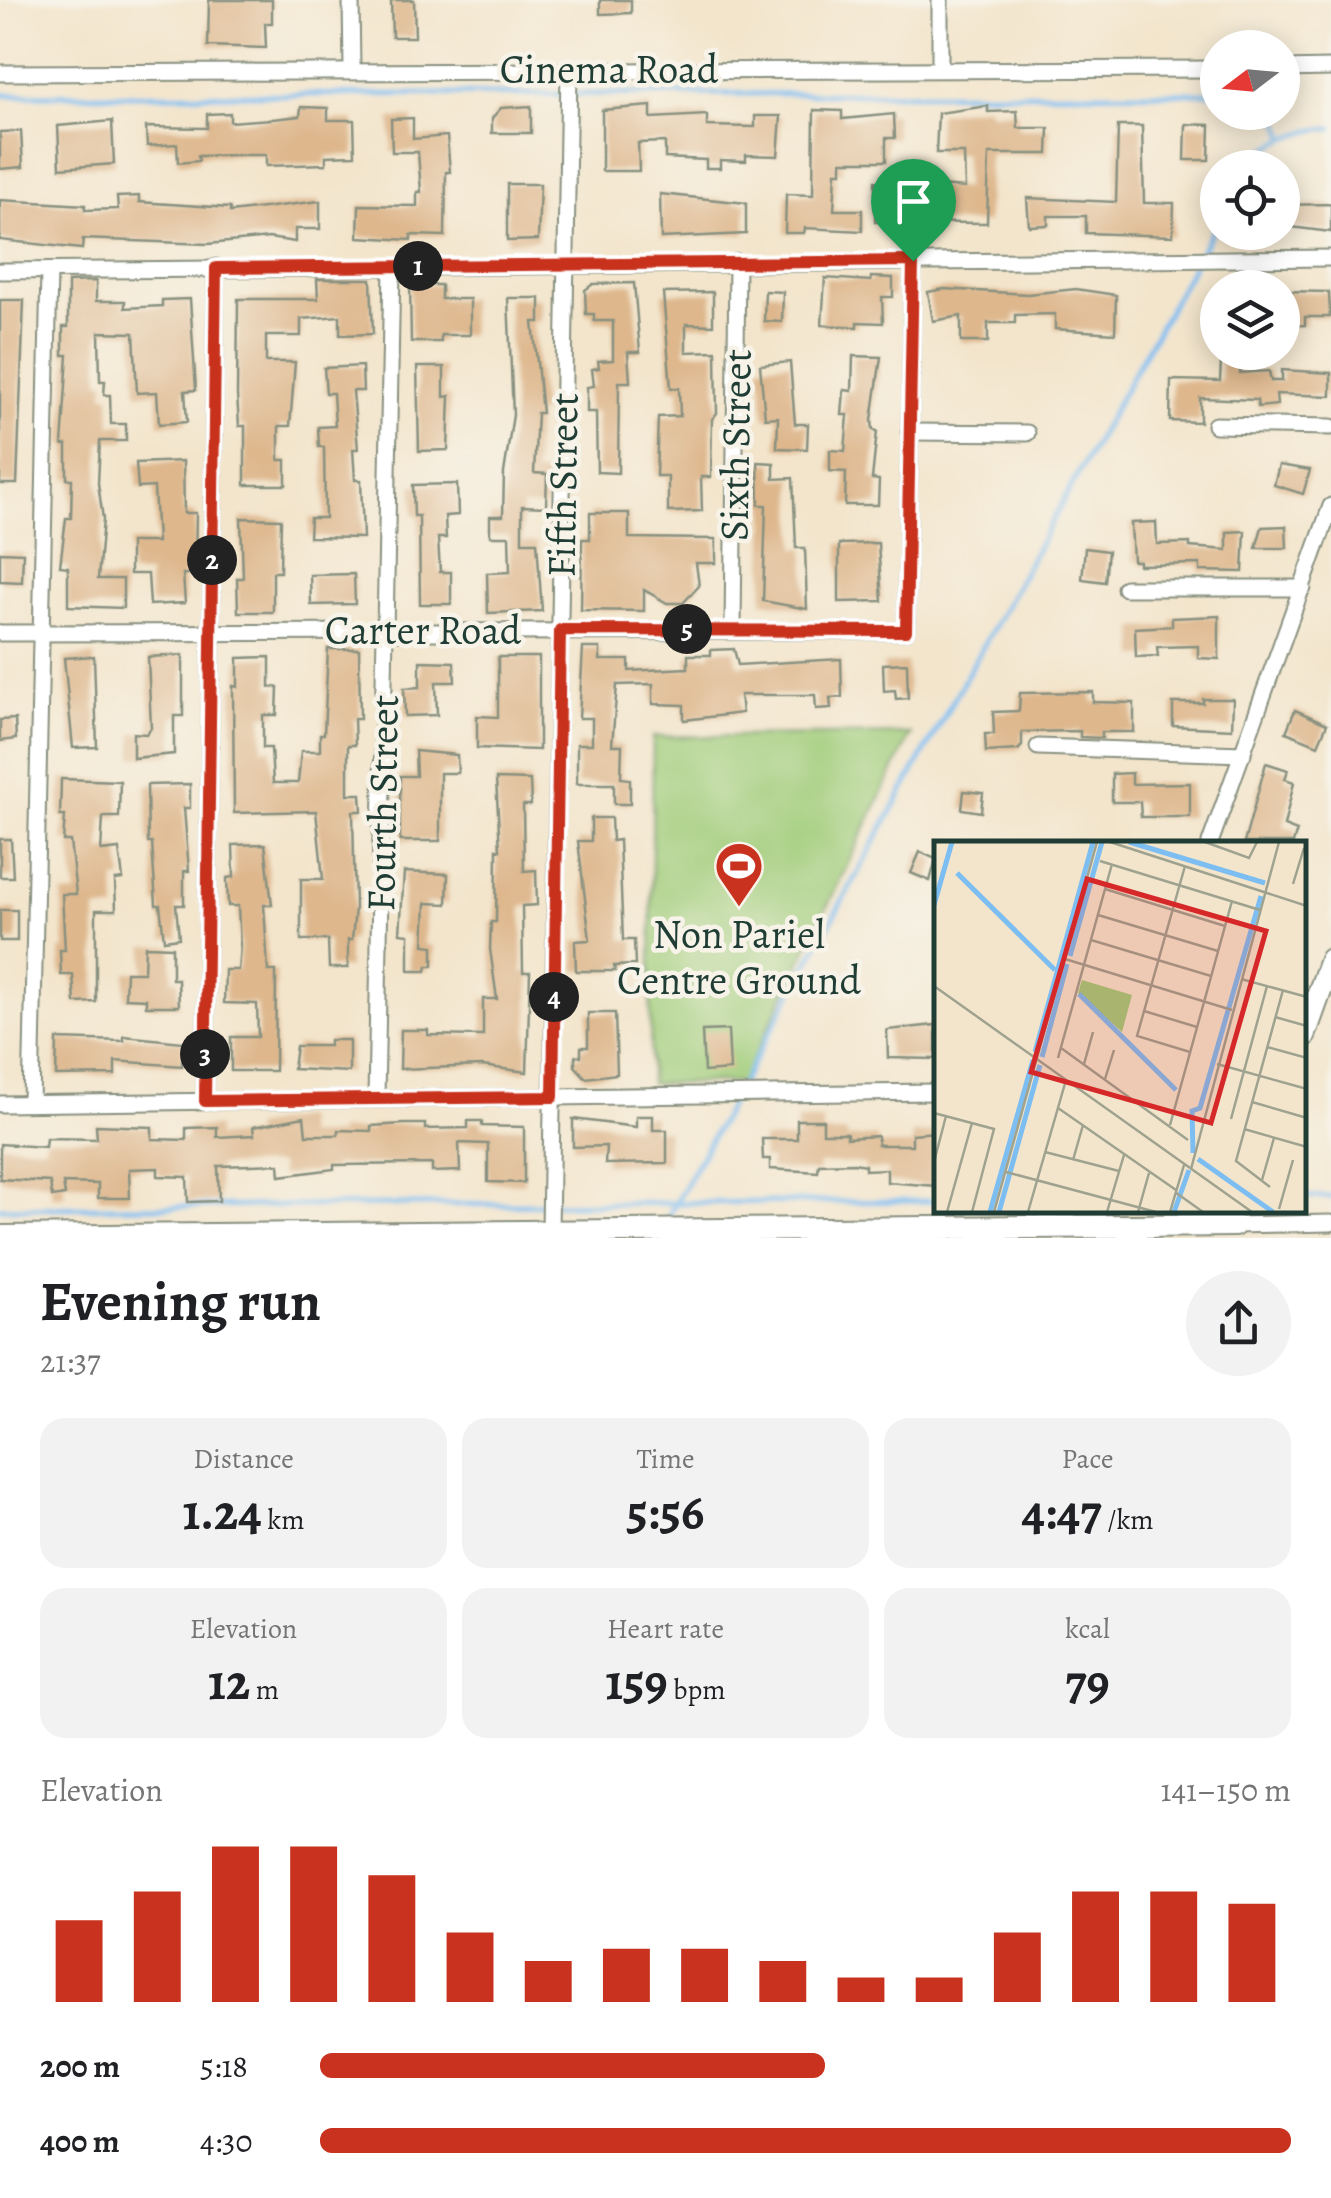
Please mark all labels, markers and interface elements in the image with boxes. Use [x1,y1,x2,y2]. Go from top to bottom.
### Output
north arrow [1200,30,1300,130]
map controls [1200,30,1300,370]
street label: Cinema Road [500,42,719,97]
button: locate [1200,150,1300,250]
pin [871,159,956,262]
icon: arrive [886,174,941,229]
pin: 1 [393,241,443,291]
text: 1 [413,247,423,285]
button: layers [1200,270,1300,370]
street label: Sixth Street [706,349,765,541]
street label: Fifth Street [533,392,592,578]
pin: 2 [187,535,237,585]
text: 2 [205,541,219,579]
street label: Carter Road [325,603,522,658]
pin: 5 [662,604,712,654]
text: 5 [681,610,693,648]
street label: Fourth Street [353,694,412,912]
sports icon: Non Pariel Centre Ground [713,840,765,908]
inset map [934,841,1306,1213]
place label: Non Pariel Centre Ground [617,907,861,1008]
pin: 4 [529,972,579,1022]
text: 4 [547,978,561,1016]
pin: 3 [180,1029,230,1079]
text: 3 [199,1035,211,1073]
text: Evening run [40,1264,321,1339]
button: share [1186,1271,1291,1376]
text: 21:37 [40,1339,101,1383]
text: Distance [193,1440,294,1478]
text: Time [636,1440,695,1478]
text: Pace [1062,1440,1113,1478]
text: 1.24 [182,1478,262,1546]
text: 5:56 [627,1478,704,1546]
text: 4:47 [1021,1478,1102,1546]
text: km [262,1501,305,1539]
text: /km [1102,1501,1154,1539]
text: Elevation [190,1610,297,1648]
text: Heart rate [607,1610,724,1648]
text: kcal [1065,1610,1110,1648]
text: 12 [208,1648,250,1716]
text: 159 [605,1648,668,1716]
text: 79 [1065,1648,1110,1716]
text: m [250,1671,279,1709]
text: bpm [668,1671,726,1709]
text: Elevation [40,1768,163,1812]
text: 141–150 m [1160,1768,1291,1812]
text: 200 m [40,2044,120,2088]
text: 5:18 [200,2044,248,2088]
text: 400 m [40,2119,120,2163]
text: 4:30 [200,2119,252,2163]

